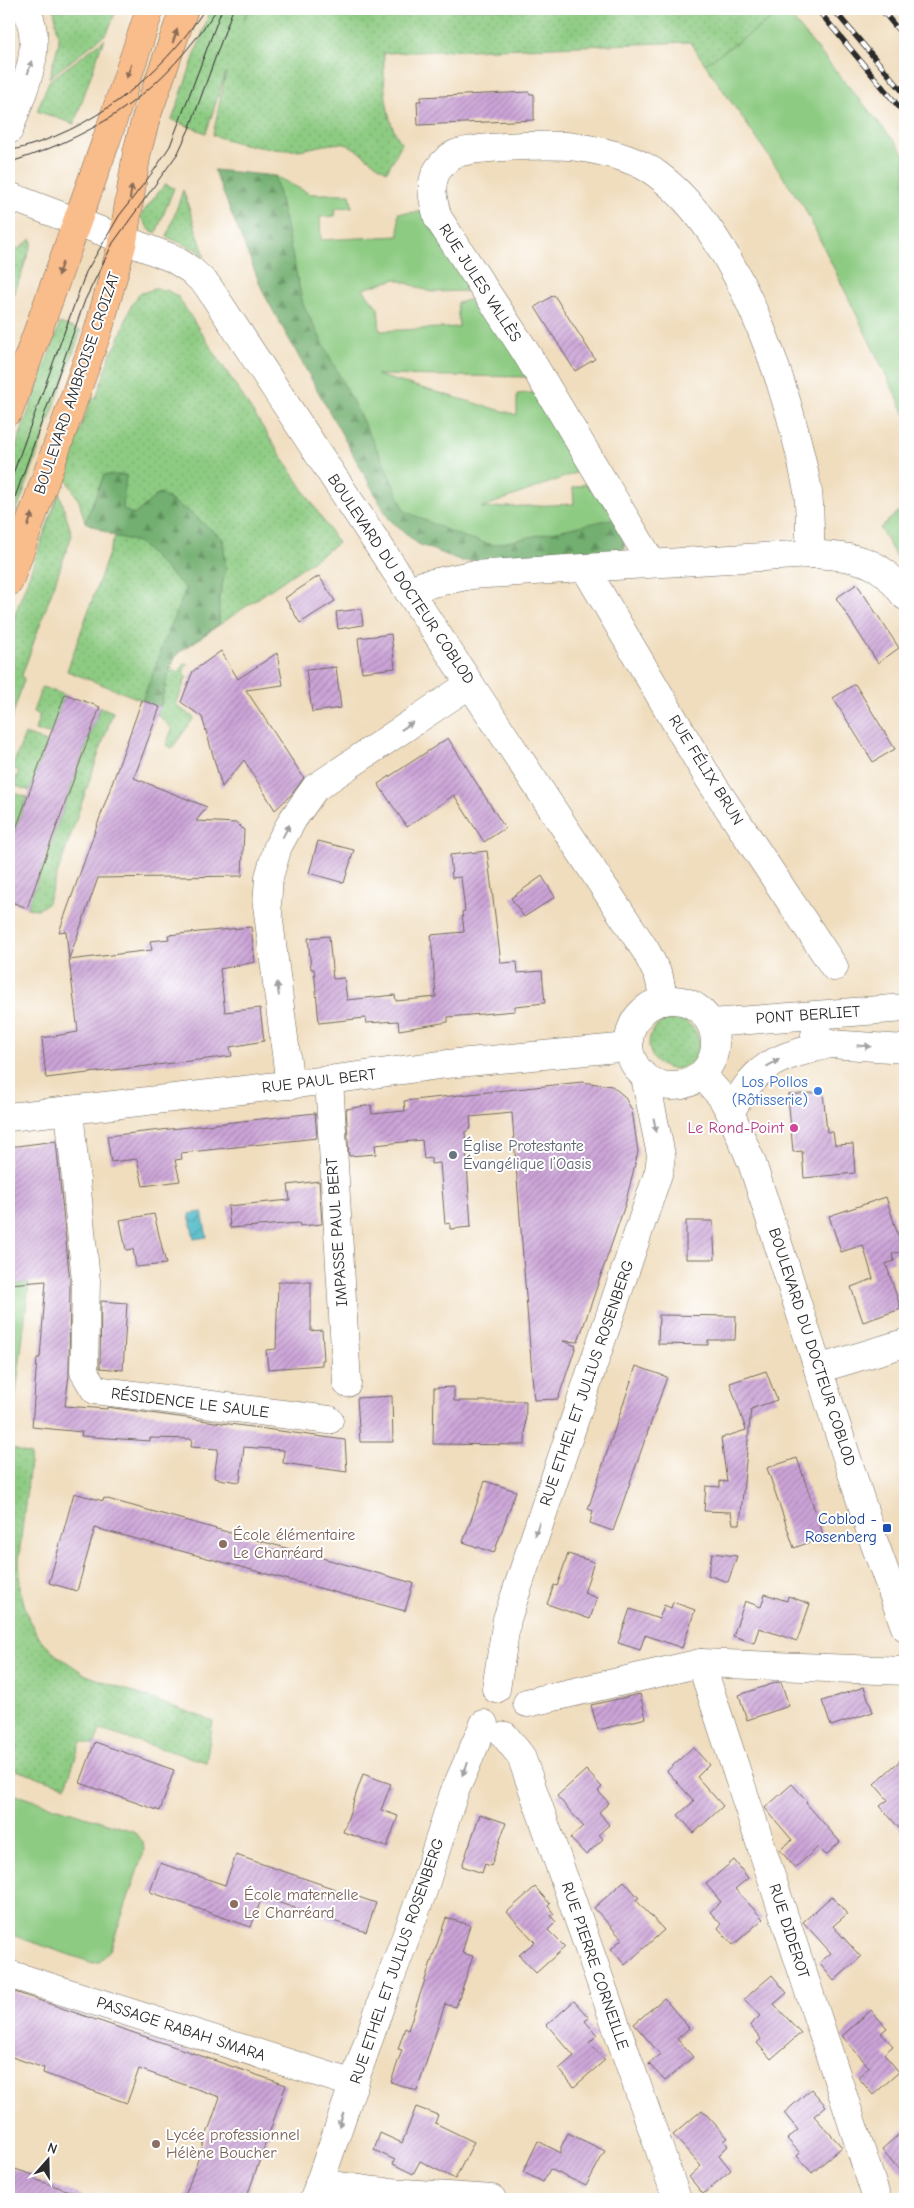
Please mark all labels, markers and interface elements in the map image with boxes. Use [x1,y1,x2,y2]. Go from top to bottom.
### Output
one-way arrow [172,29,179,44]
one-way arrow [27,60,34,75]
one-way arrow [125,64,132,79]
one-way arrow [127,184,135,200]
street label: RUE JULES VALLÈS [435,220,526,346]
one-way arrow [56,262,64,277]
street label: BOULEVARD AMBROISE CROIZAT [30,269,124,497]
street label: BOULEVARD DU DOCTEUR COBLOD [324,471,478,687]
one-way arrow [27,512,34,527]
street label: RUE FÉLIX BRUN [665,711,748,828]
one-way arrow [401,721,414,731]
one-way arrow [282,824,291,837]
one-way arrow [274,981,282,997]
street label: PONT BERLIET [755,1002,862,1028]
one-way arrow [857,1043,873,1051]
one-way arrow [766,1059,781,1067]
street label: RUE PAUL BERT [261,1065,378,1097]
place label: Los Pollos (Rôtisserie) [732,1073,808,1109]
marker: Los Pollos (Rôtisserie) [812,1085,824,1097]
one-way arrow [652,1117,660,1133]
place label: Le Rond-Point [688,1119,784,1137]
marker: Le Rond-Point [788,1122,800,1134]
place label: Église Protestante Évangélique l’Oasis [463,1136,592,1173]
marker: Église Protestante Évangélique l’Oasis [447,1149,459,1161]
street label: IMPASSE PAUL BERT [323,1156,351,1307]
street label: BOULEVARD DU DOCTEUR COBLOD [765,1226,859,1468]
street label: RUE ETHEL ET JULIUS ROSENBERG [536,1258,638,1508]
street label: RÉSIDENCE LE SAULE [110,1383,271,1422]
place label: Coblod - Rosenberg [805,1510,877,1546]
one-way arrow [533,1521,540,1536]
marker: Coblod - Rosenberg [881,1522,893,1534]
place label: École élémentaire Le Charréard [233,1525,355,1562]
marker: École élémentaire Le Charréard [217,1538,229,1550]
one-way arrow [460,1762,468,1776]
street label: RUE ETHEL ET JULIUS ROSENBERG [346,1836,448,2086]
street label: RUE PIERRE CORNEILLE [558,1880,632,2053]
street label: RUE DIDEROT [765,1881,813,1981]
place label: École maternelle Le Charréard [244,1885,359,1922]
marker: École maternelle Le Charréard [228,1898,240,1910]
street label: PASSAGE RABAH SMARA [94,1993,268,2065]
one-way arrow [337,2113,345,2128]
place label: Lycée professionnel Hélène Boucher [166,2126,300,2162]
north arrow [22,2136,72,2186]
marker: Lycée professionnel Hélène Boucher [150,2138,162,2150]
text: N [45,2139,59,2158]

